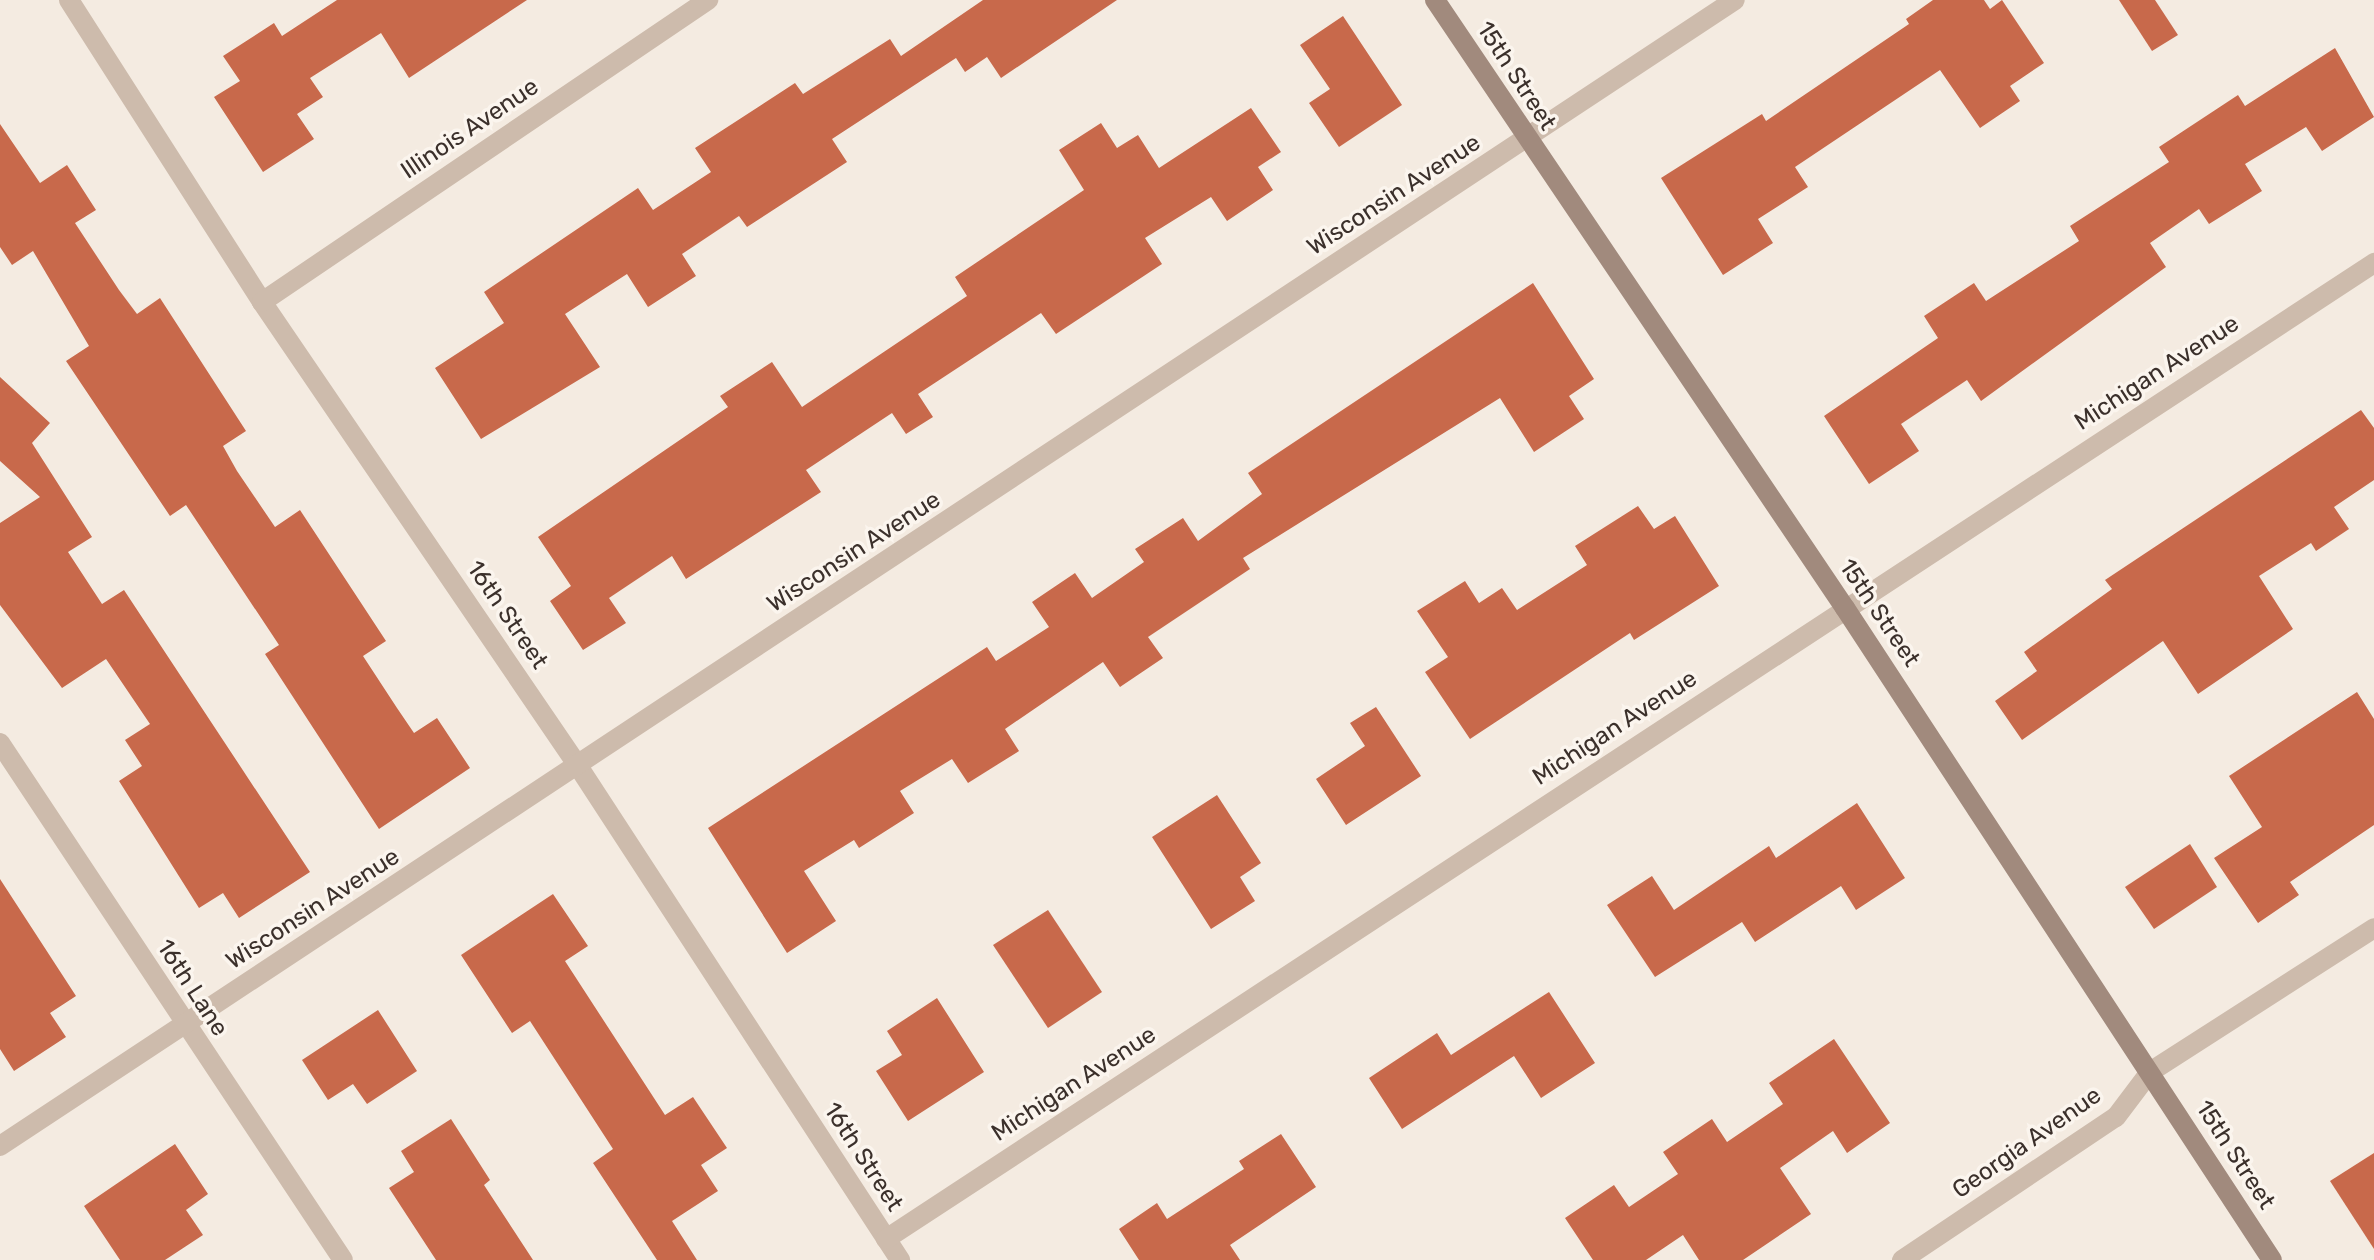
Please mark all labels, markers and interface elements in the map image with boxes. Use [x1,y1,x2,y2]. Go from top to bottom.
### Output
street label: 15th Street [1470,16,1562,136]
street label: Illinois Avenue [395,72,545,186]
street label: Wisconsin Avenue [1302,128,1486,262]
street label: Michigan Avenue [2069,309,2245,437]
street label: Wisconsin Avenue [762,485,946,619]
street label: 15th Street [1832,554,1926,672]
street label: 16th Street [460,556,554,674]
street label: Michigan Avenue [1527,664,1703,792]
street label: Wisconsin Avenue [221,842,405,976]
street label: 16th Lane [150,934,234,1042]
street label: Michigan Avenue [986,1020,1162,1148]
street label: Georgia Avenue [1947,1081,2107,1205]
street label: 15th Street [2189,1095,2281,1215]
street label: 16th Street [817,1097,909,1217]

